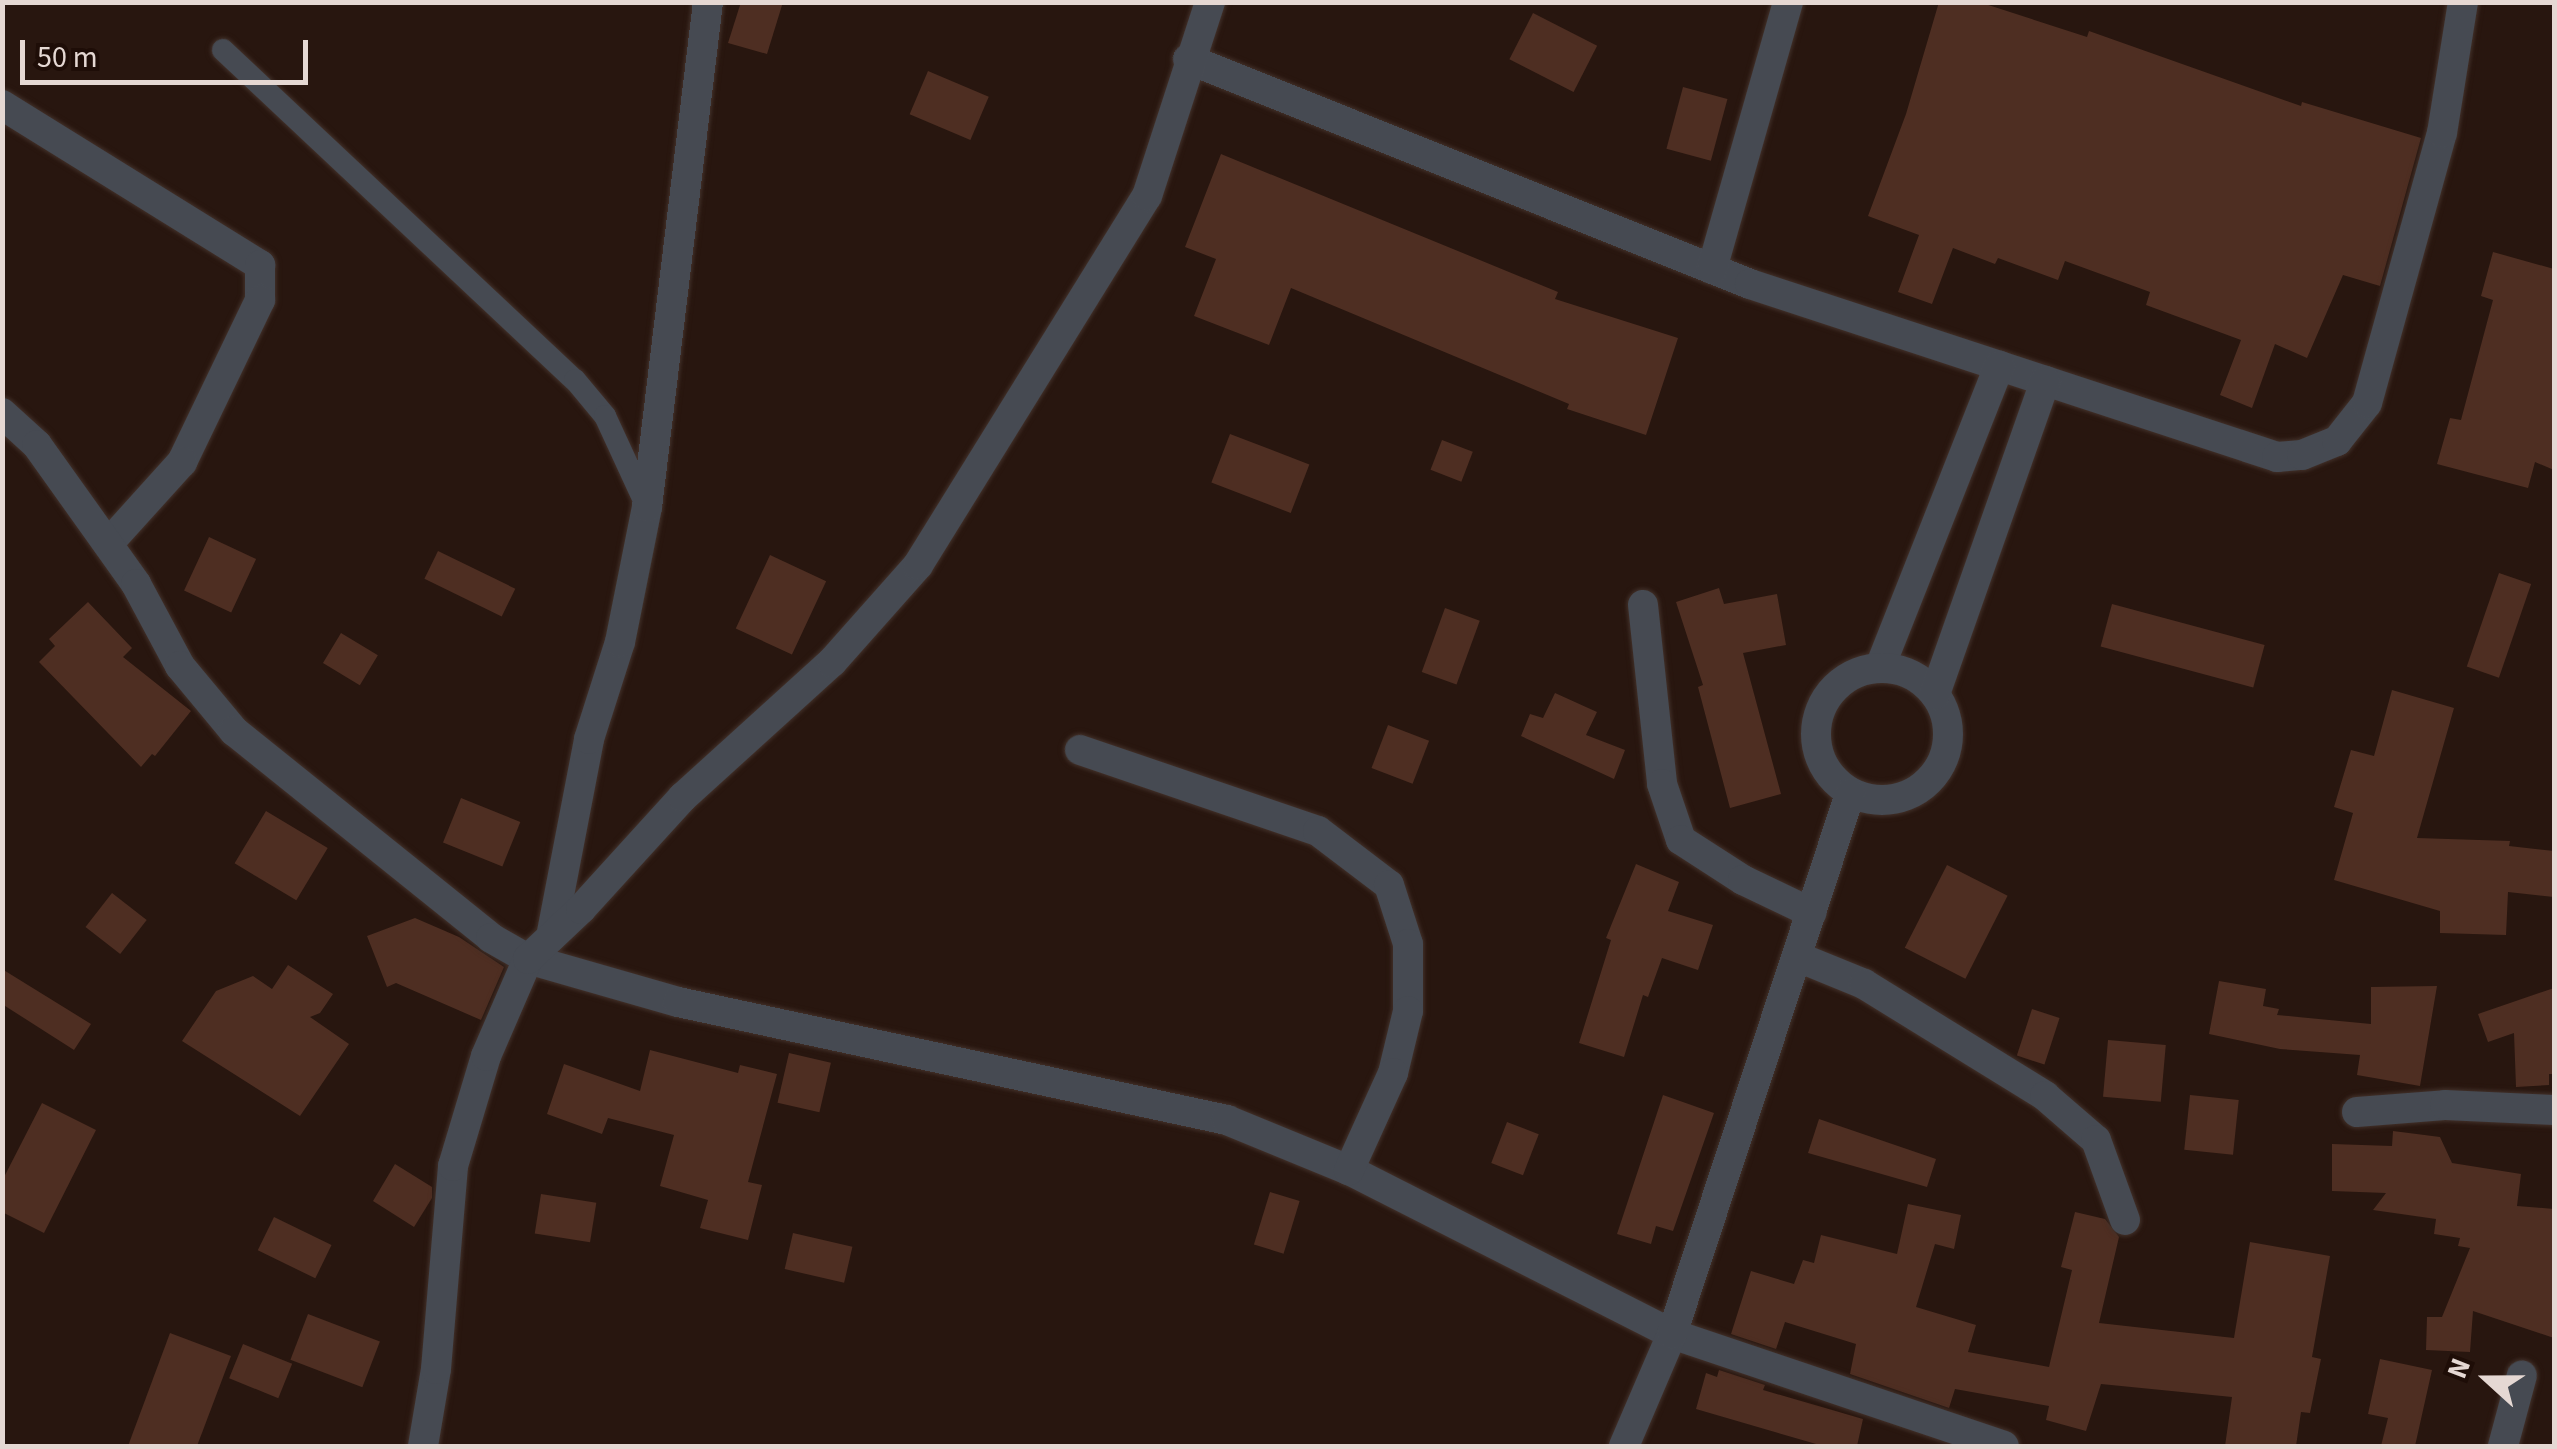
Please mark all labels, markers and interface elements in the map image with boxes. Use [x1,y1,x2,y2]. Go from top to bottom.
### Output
scale bar [25,20,312,82]
text: 50 m [37,36,98,79]
north arrow [2437,1329,2537,1429]
text: N [2437,1352,2481,1384]

